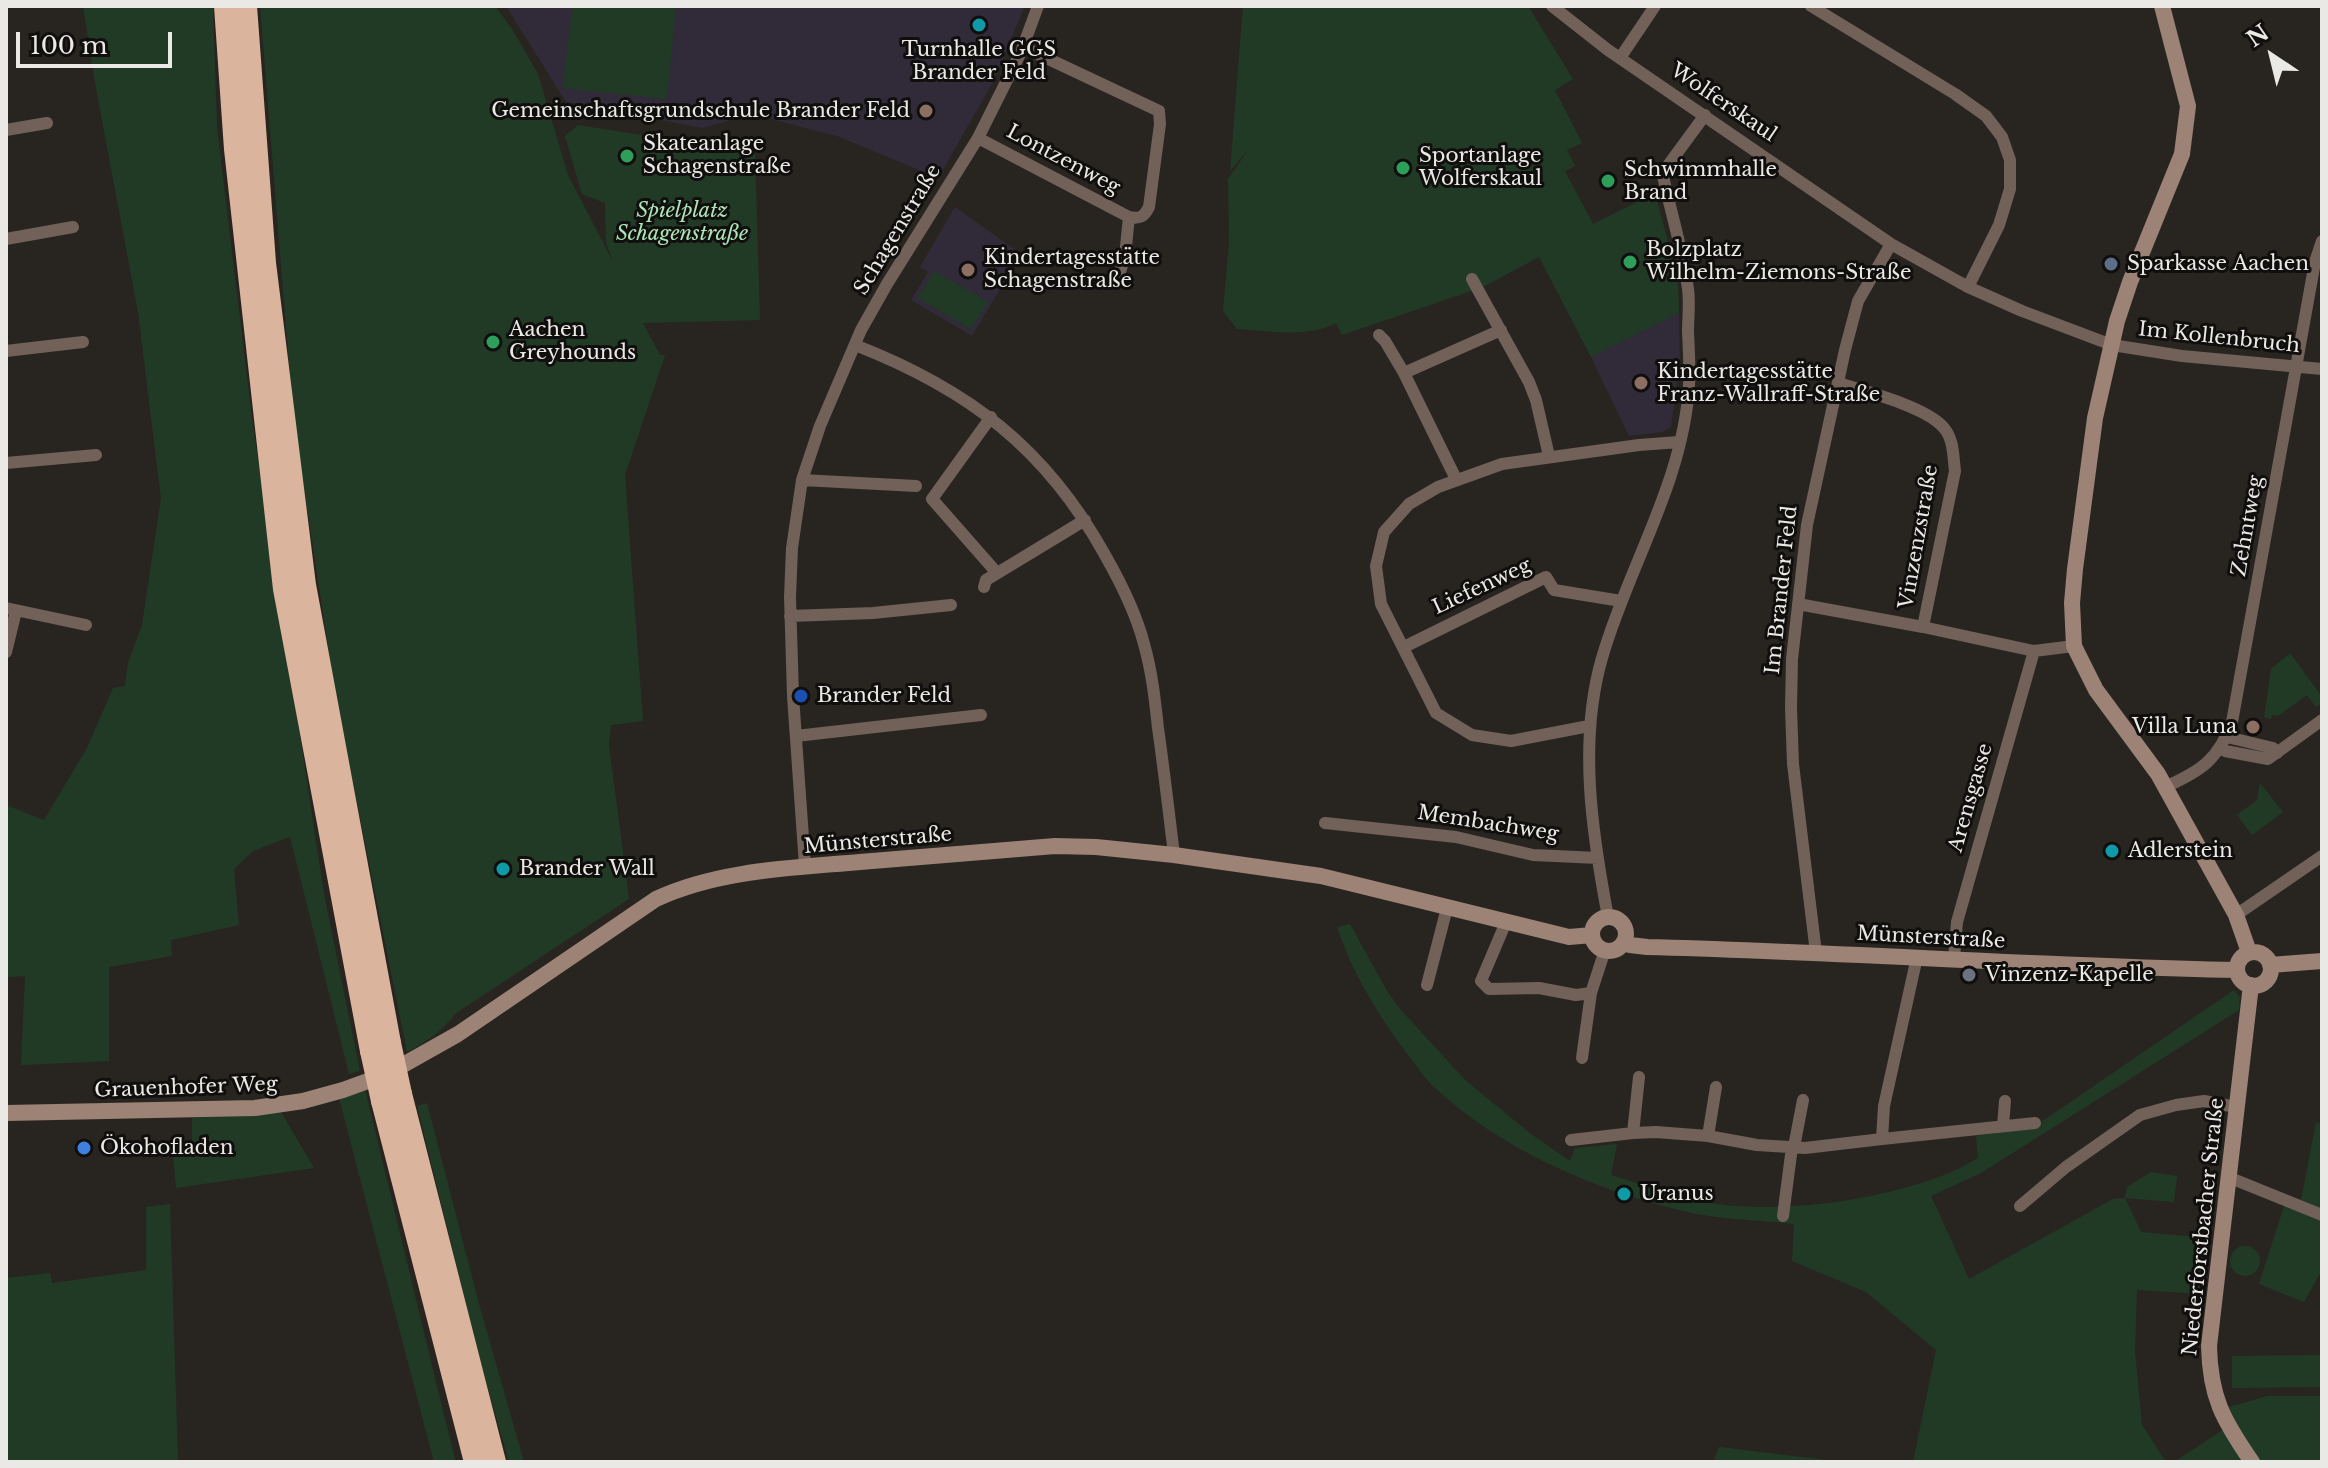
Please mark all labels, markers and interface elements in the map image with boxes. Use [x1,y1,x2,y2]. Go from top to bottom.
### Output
scale bar [20,16,176,66]
marker: Turnhalle GGS Brander Feld [970,16,988,34]
north arrow [2232,16,2312,96]
text: N [2242,19,2274,53]
text: 100 m [30,31,108,60]
place label: Turnhalle GGS Brander Feld [902,38,1056,85]
street label: Wolferskaul [1665,59,1781,147]
place label: Gemeinschaftsgrundschule Brander Feld [491,99,910,123]
marker: Gemeinschaftsgrundschule Brander Feld [917,102,935,120]
street label: Lontzenweg [1002,120,1124,200]
place label: Skateanlage Schagenstraße [643,132,791,179]
place label: Sportanlage Wolferskaul [1419,144,1542,191]
marker: Skateanlage Schagenstraße [618,147,636,165]
place label: Schwimmhalle Brand [1624,158,1777,205]
marker: Sportanlage Wolferskaul [1394,159,1412,177]
street label: Schagenstraße [850,160,946,300]
marker: Schwimmhalle Brand [1599,172,1617,190]
park label: Spielplatz Schagenstraße [616,199,748,246]
place label: Bolzplatz Wilhelm-Ziemons-Straße [1646,238,1911,285]
place label: Kindertagesstätte Schagenstraße [984,246,1160,293]
place label: Sparkasse Aachen [2127,252,2309,276]
marker: Bolzplatz Wilhelm-Ziemons-Straße [1621,253,1639,271]
marker: Sparkasse Aachen [2102,255,2120,273]
marker: Kindertagesstätte Schagenstraße [959,261,977,279]
place label: Aachen Greyhounds [509,318,636,365]
street label: Im Kollenbruch [2137,318,2301,358]
marker: Aachen Greyhounds [484,333,502,351]
place label: Kindertagesstätte Franz-Wallraff-Straße [1657,360,1880,407]
marker: Kindertagesstätte Franz-Wallraff-Straße [1632,374,1650,392]
street label: Vinzenzstraße [1895,463,1943,611]
street label: Zehntweg [2227,474,2269,578]
street label: Im Brander Feld [1761,504,1803,676]
street label: Liefenweg [1429,554,1535,620]
place label: Brander Feld [817,684,951,708]
marker: Brander Feld [792,687,810,705]
place label: Villa Luna [2132,715,2237,739]
marker: Villa Luna [2244,718,2262,736]
street label: Arensgasse [1944,741,1998,855]
street label: Membachweg [1416,801,1560,847]
street label: Münsterstraße [803,823,953,859]
place label: Adlerstein [2128,839,2233,863]
marker: Adlerstein [2103,842,2121,860]
place label: Brander Wall [519,857,655,881]
marker: Brander Wall [494,860,512,878]
street label: Münsterstraße [1856,922,2006,954]
place label: Vinzenz-Kapelle [1985,963,2154,987]
marker: Vinzenz-Kapelle [1960,966,1978,984]
street label: Grauenhofer Weg [94,1073,278,1103]
street label: Niederforstbacher Straße [2179,1097,2229,1357]
place label: Ökohofladen [100,1136,234,1160]
marker: Ökohofladen [75,1139,93,1157]
place label: Uranus [1640,1182,1713,1206]
marker: Uranus [1615,1185,1633,1203]

